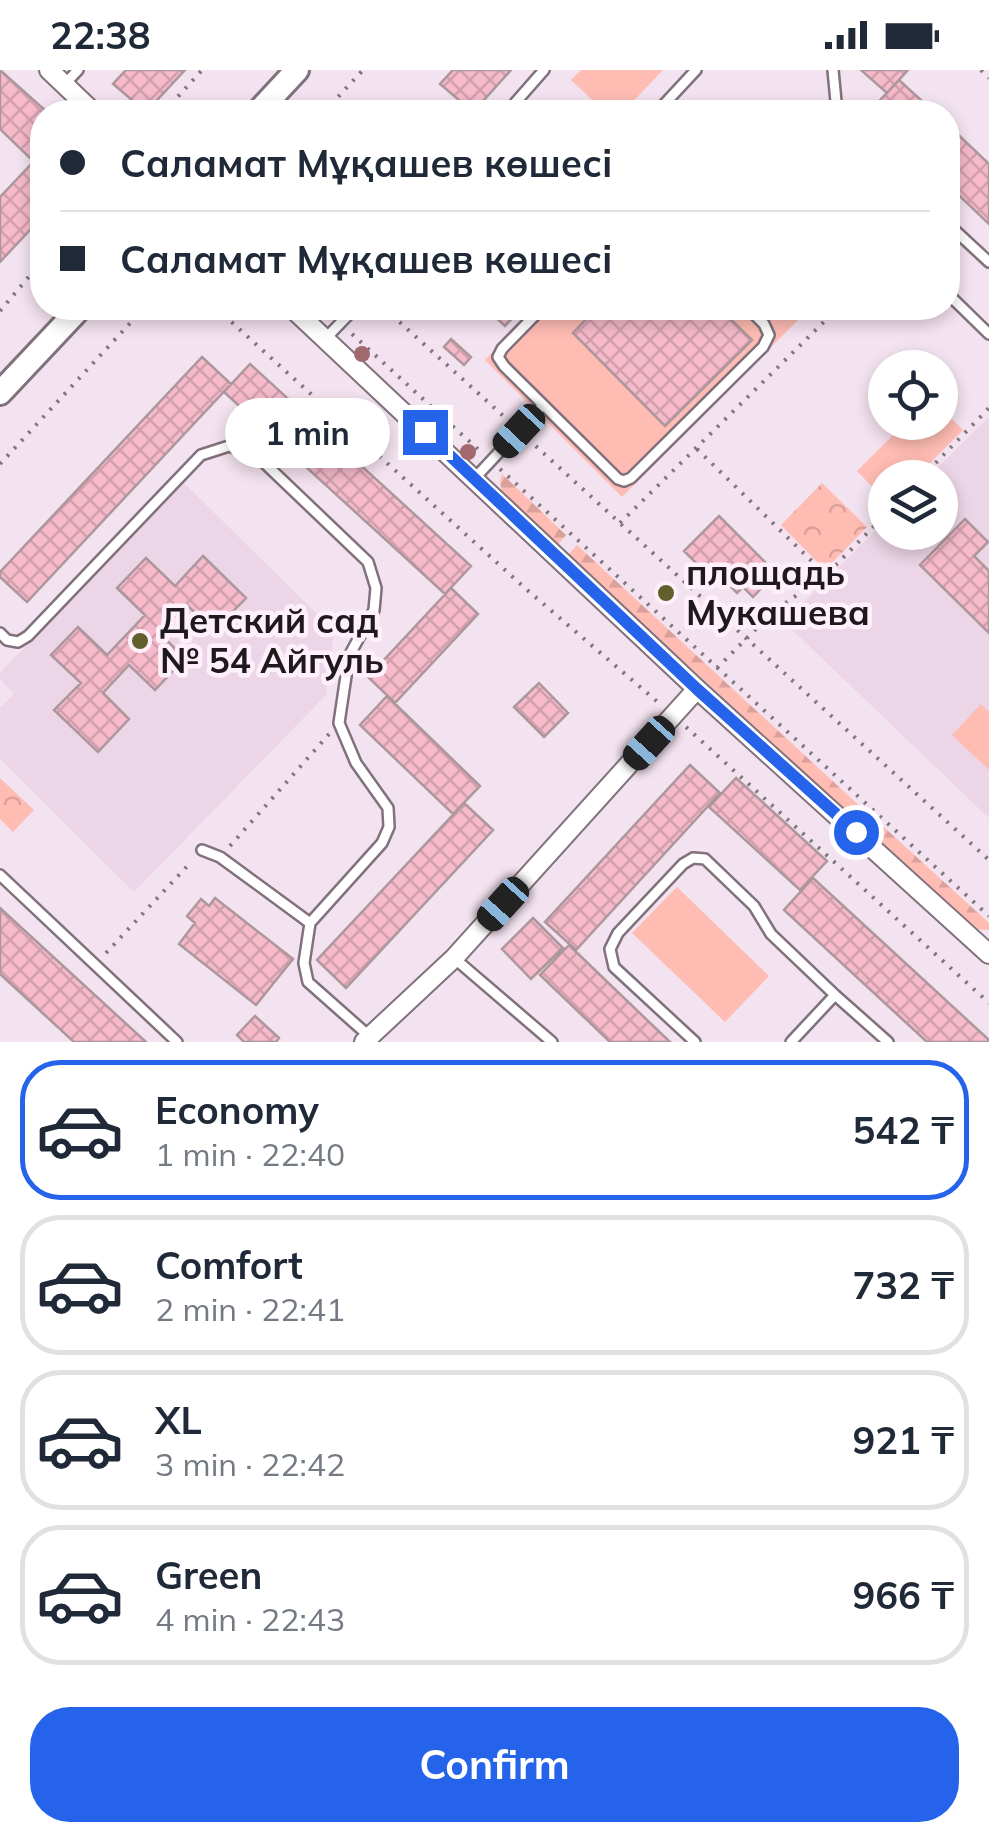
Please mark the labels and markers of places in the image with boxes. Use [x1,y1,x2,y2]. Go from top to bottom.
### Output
place label: площадь Мукашева [686,550,870,634]
marker: площадь Мукашева [655,582,677,604]
place label: Детский сад № 54 Айгуль [160,598,384,682]
marker: Детский сад № 54 Айгуль [129,630,151,652]

